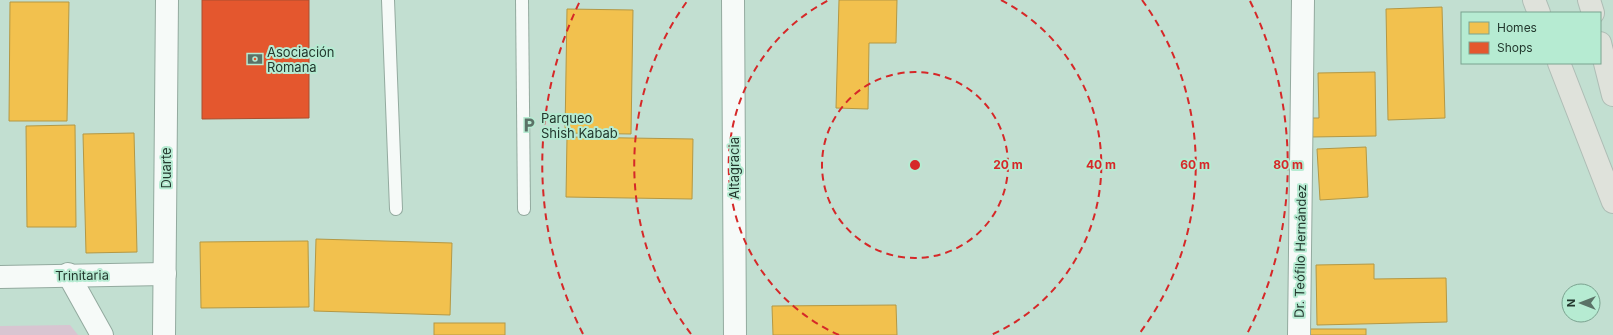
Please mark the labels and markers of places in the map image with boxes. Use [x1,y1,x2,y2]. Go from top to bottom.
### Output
place label: Asociación Romana [267,44,335,75]
bank icon: Asociación Romana [246,50,264,68]
place label: Parqueo Shish Kabab [541,110,618,141]
parking icon: Parqueo Shish Kabab [520,116,538,134]
centre of rings [908,158,922,172]

